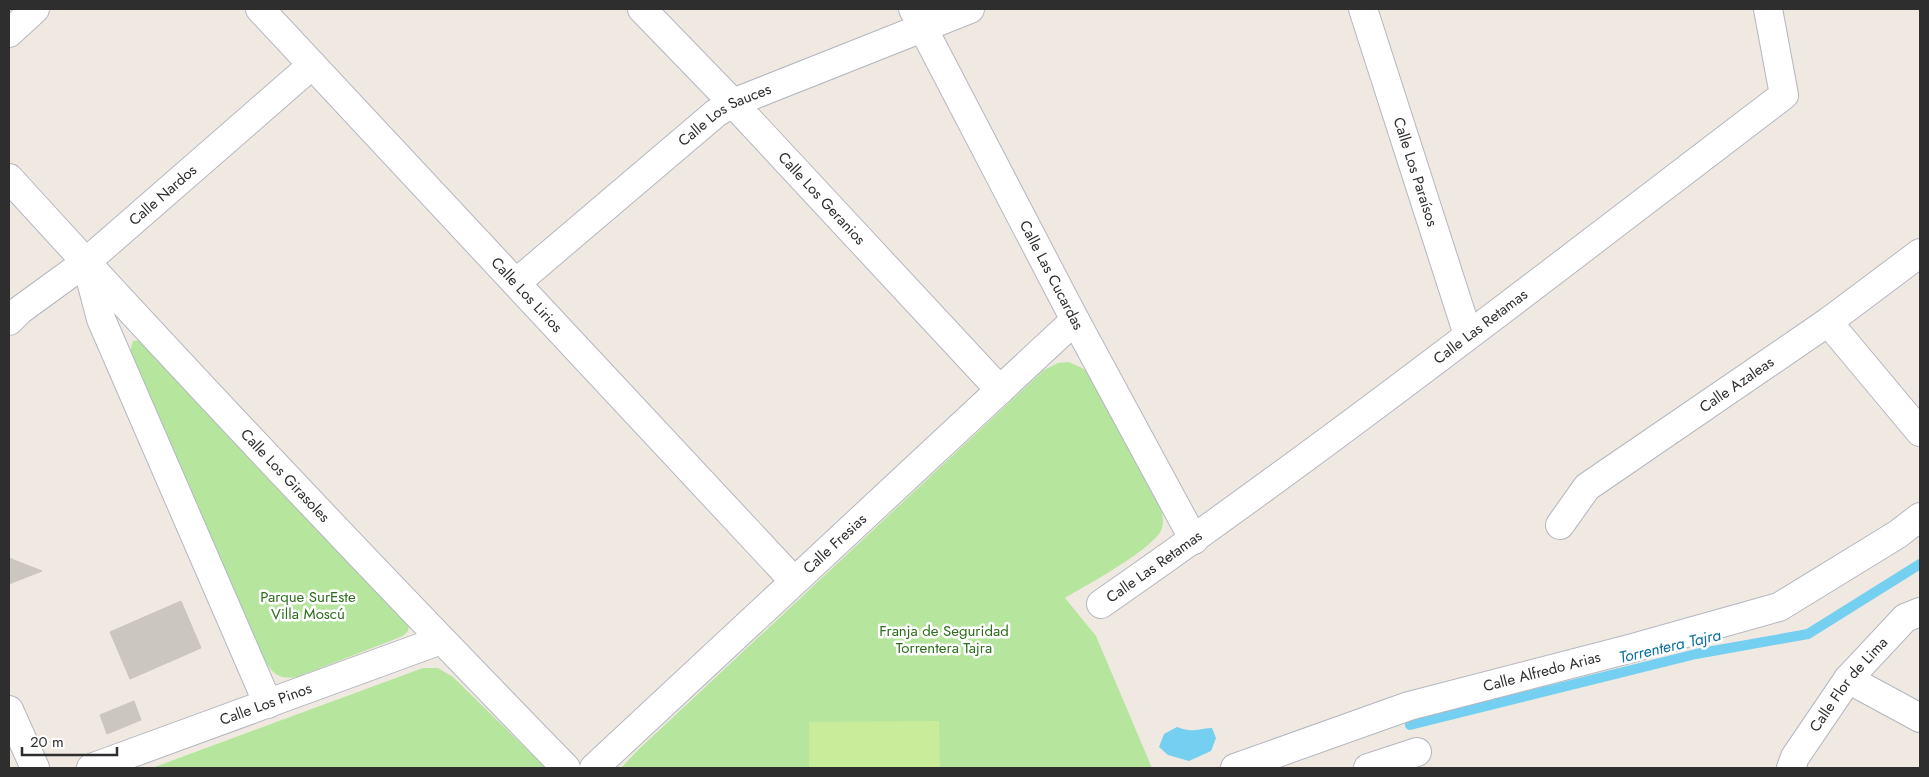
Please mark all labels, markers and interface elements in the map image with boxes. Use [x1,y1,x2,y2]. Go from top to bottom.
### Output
street label: Calle Los Sauces [673,78,774,152]
street label: Calle Los Paraísos [1388,114,1443,229]
street label: Calle Los Geranios [773,147,871,250]
street label: Calle Nardos [124,159,201,231]
street label: Calle Las Cucardas [1014,216,1089,334]
street label: Calle Los Lirios [486,252,568,337]
street label: Calle Las Retamas [1429,284,1532,369]
street label: Calle Azaleas [1695,351,1778,418]
street label: Calle Los Girasoles [235,424,335,527]
street label: Calle Fresias [798,509,871,579]
street label: Calle Las Retamas [1102,525,1207,608]
park label: Parque SurEste Villa Moscú [260,586,356,625]
park label: Franja de Seguridad Torrentera Tajra [879,620,1009,659]
water label: Torrentera Tajra [1617,623,1723,669]
street label: Calle Flor de Lima [1804,632,1893,736]
street label: Calle Alfredo Arias [1481,646,1603,697]
street label: Calle Los Pinos [217,677,315,731]
scale bar [22,724,118,756]
text: 20 m [30,731,64,753]

